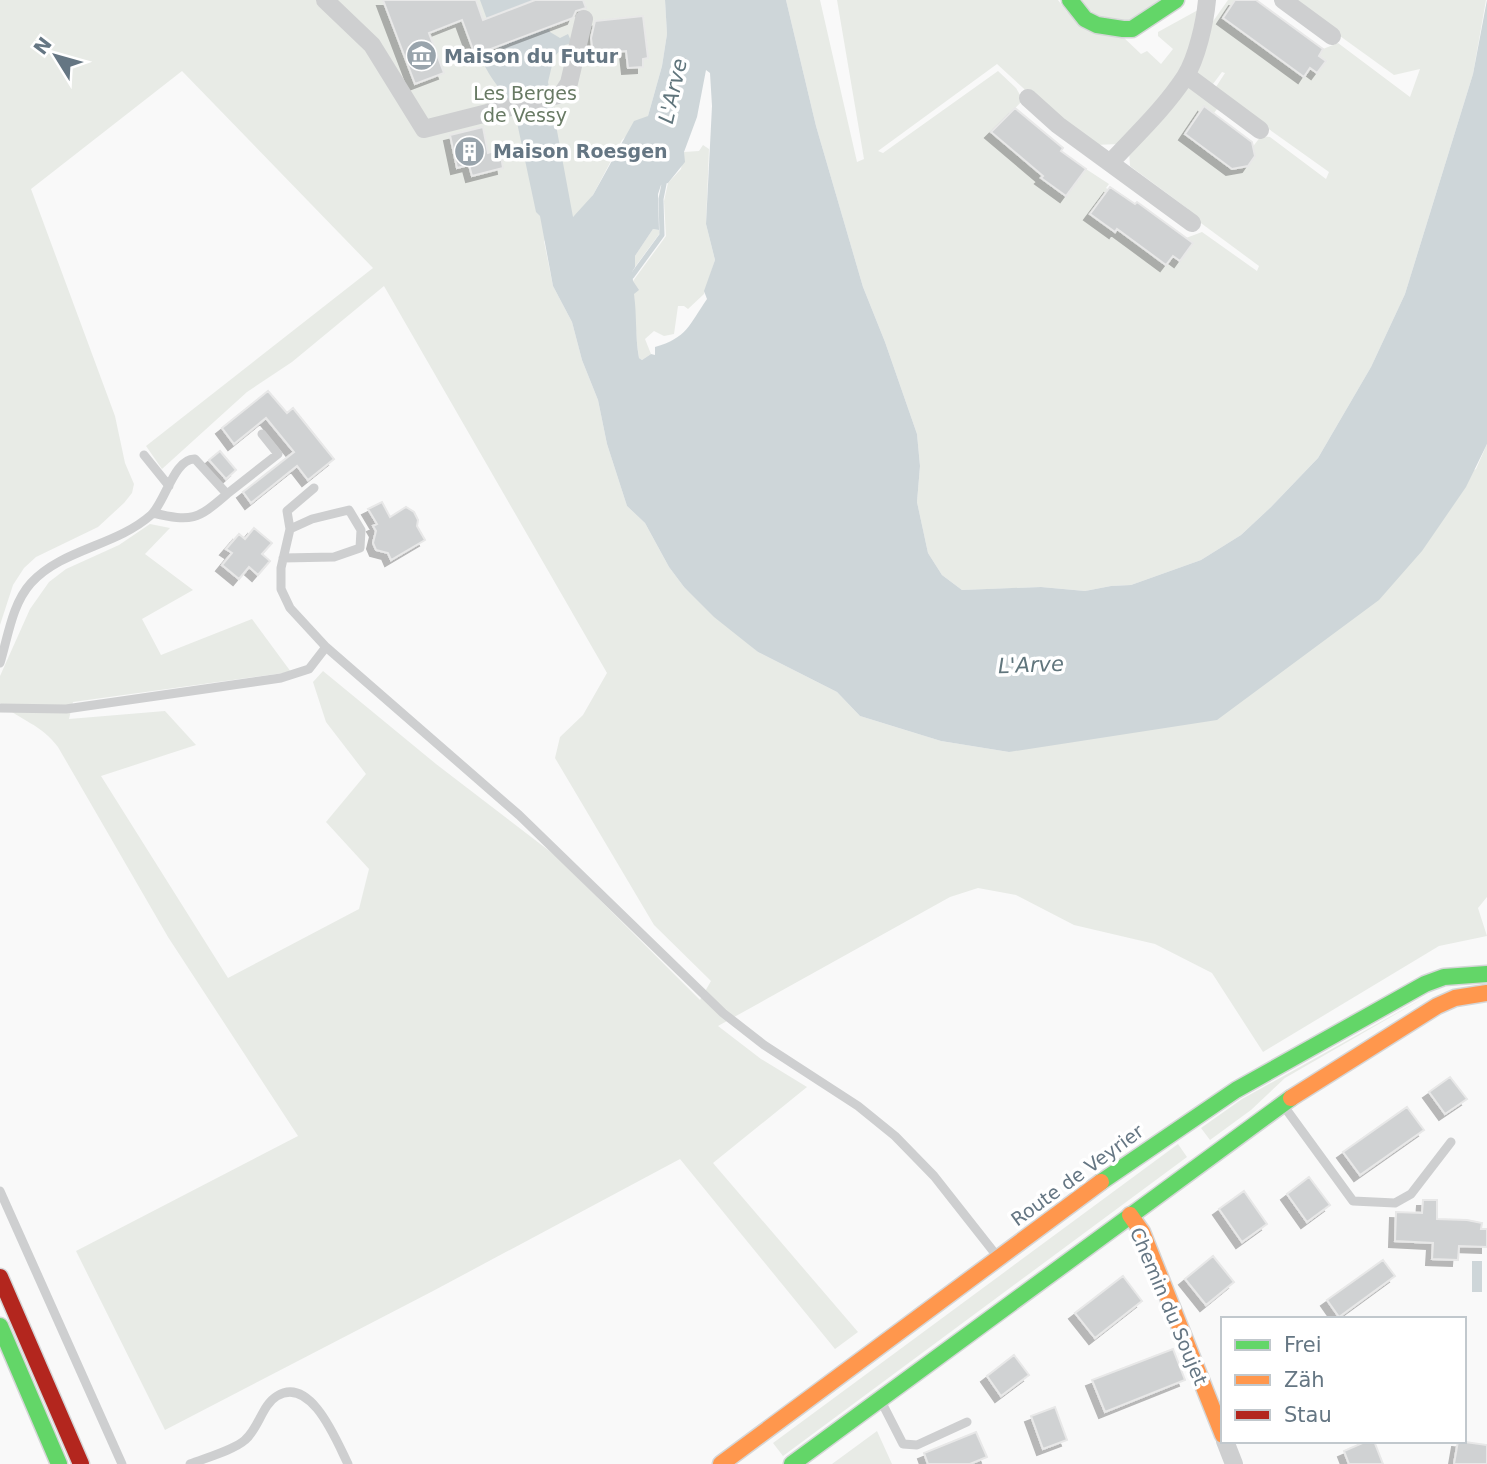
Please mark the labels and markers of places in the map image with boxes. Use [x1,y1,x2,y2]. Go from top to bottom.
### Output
museum icon: Maison du Futur [404,39,438,73]
place label: Maison du Futur [444,45,619,67]
building icon: Maison Roesgen [453,134,487,168]
place label: Maison Roesgen [493,140,668,162]

